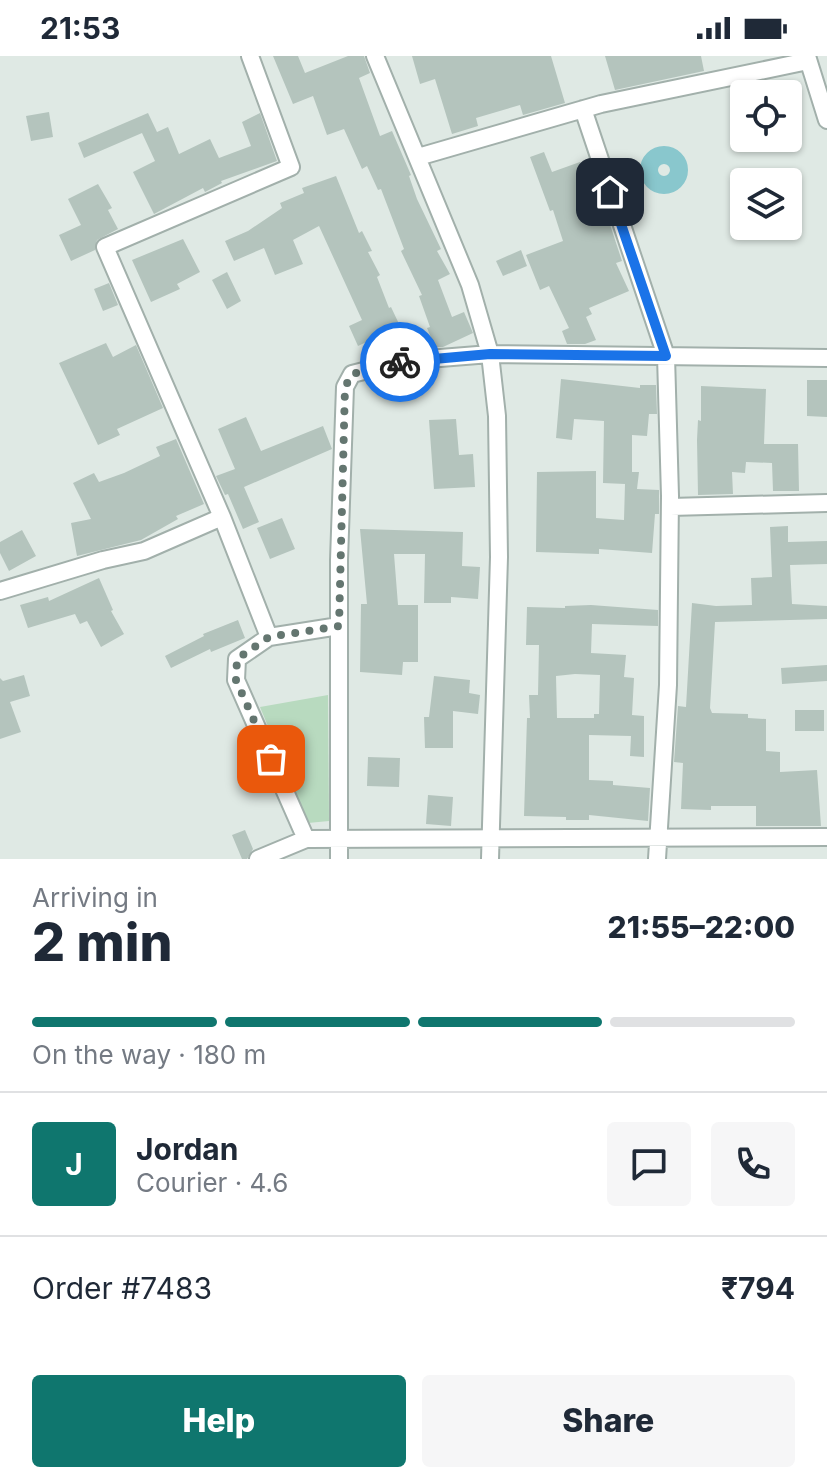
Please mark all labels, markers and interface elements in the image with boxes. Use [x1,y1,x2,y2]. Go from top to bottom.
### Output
text: 21:53 [40,10,120,46]
map controls [730,80,802,240]
button: locate [730,80,802,152]
pin [576,158,644,226]
button: layers [730,168,802,240]
icon: home [588,170,632,214]
courier [360,322,440,402]
icon: bike [378,340,422,384]
pin [237,725,305,793]
icon: bag [249,737,293,781]
text: Arriving in [32,882,158,913]
text: 21:55–22:00 [608,909,795,945]
text: 2 min [32,911,173,974]
text: On the way · 180 m [32,1039,266,1070]
button: chat [607,1122,691,1206]
button: phone [711,1122,795,1206]
text: Jordan [136,1131,238,1167]
text: J [65,1146,83,1182]
text: Courier · 4.6 [136,1167,288,1198]
text: Order #7483 [32,1270,212,1306]
text: ₹794 [721,1270,795,1306]
button: Help [32,1375,406,1467]
button: Share [422,1375,795,1467]

